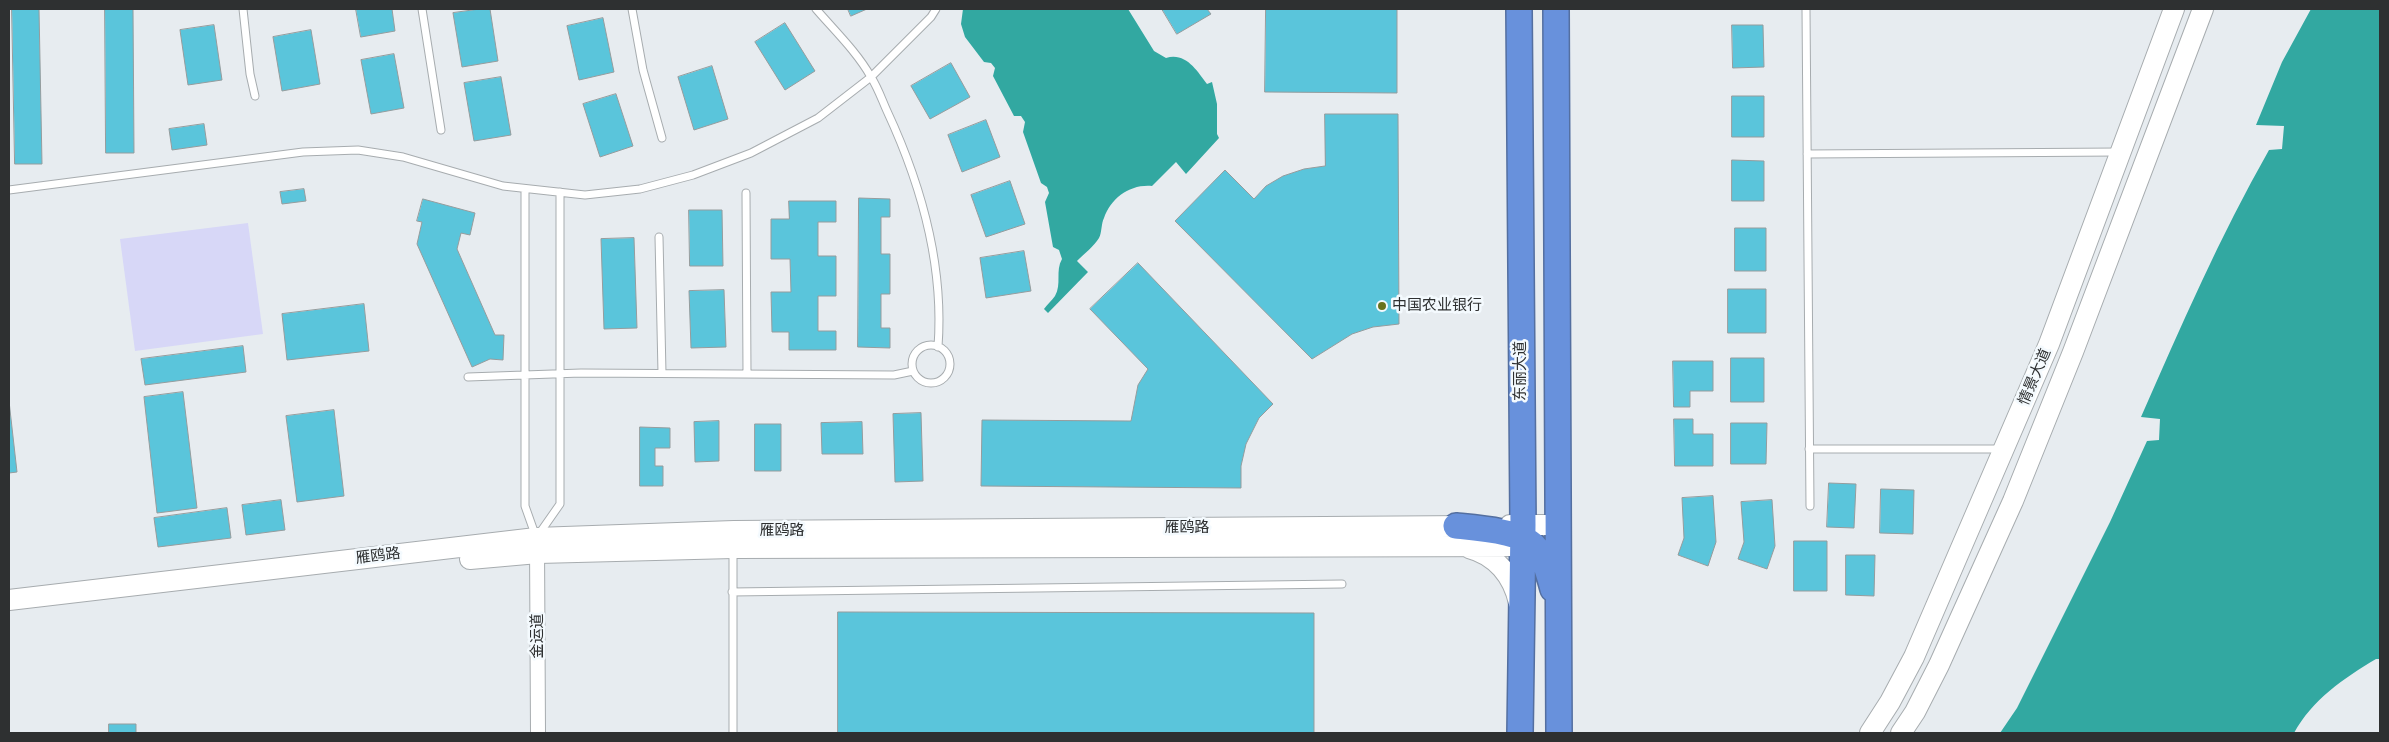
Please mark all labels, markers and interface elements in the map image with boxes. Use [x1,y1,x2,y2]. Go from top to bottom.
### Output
place label: 中国农业银行 [1392,297,1482,315]
marker: 中国农业银行 [1376,300,1388,312]
street label: 东丽大道 [1512,341,1530,401]
street label: 情景大道 [2015,346,2055,408]
street label: 雁鸥路 [1165,519,1209,537]
street label: 雁鸥路 [760,522,804,540]
street label: 雁鸥路 [355,544,401,568]
street label: 金运道 [529,614,547,658]

